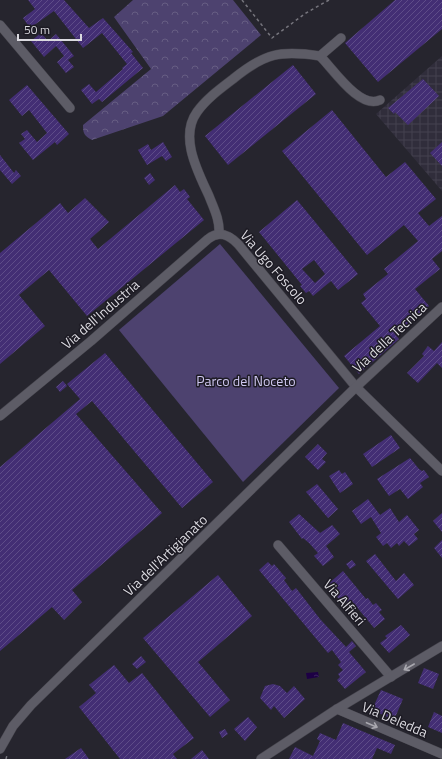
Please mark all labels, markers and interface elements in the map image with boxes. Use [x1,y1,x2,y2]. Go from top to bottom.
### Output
scale bar [18,16,81,42]
text: 50 m [24,20,50,39]
street label: Via Ugo Foscolo [236,225,312,309]
street label: Via dell'Industria [56,274,144,354]
street label: Via della Tecnica [347,297,431,377]
park label: Parco del Noceto [196,370,296,391]
street label: Via dell'Artigianato [118,509,212,601]
street label: Via Alfieri [319,574,371,630]
one-way arrow [403,663,415,671]
street label: Via Deledda [359,696,431,742]
one-way arrow [366,721,378,729]

